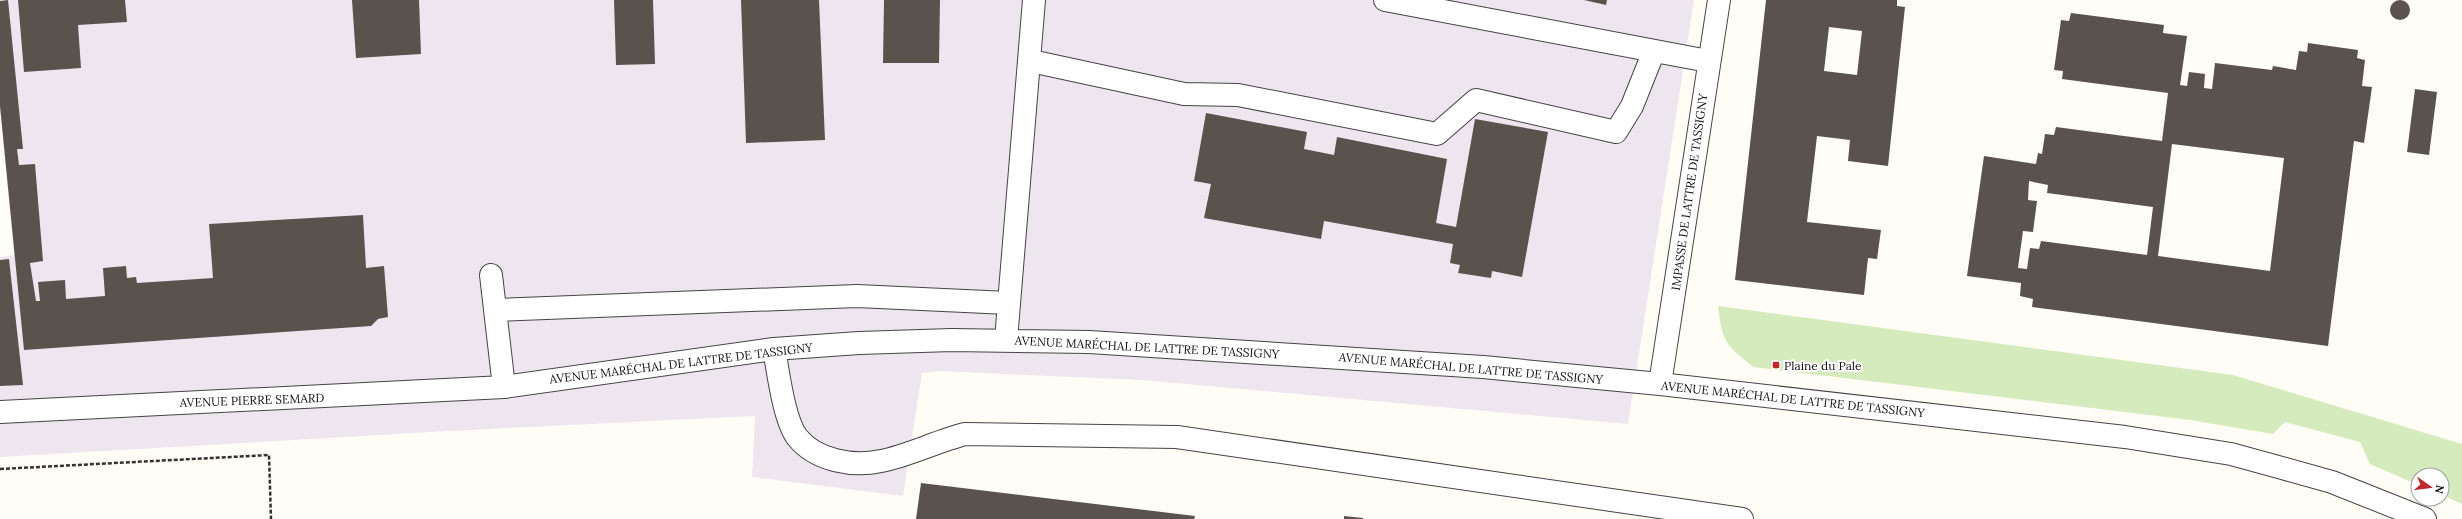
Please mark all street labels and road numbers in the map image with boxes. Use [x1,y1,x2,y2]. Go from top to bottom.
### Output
street label: IMPASSE DE LATTRE DE TASSIGNY [1668,92,1710,291]
street label: AVENUE MARÉCHAL DE LATTRE DE TASSIGNY [1013,333,1280,361]
street label: AVENUE MARÉCHAL DE LATTRE DE TASSIGNY [548,339,814,387]
street label: AVENUE MARÉCHAL DE LATTRE DE TASSIGNY [1337,349,1604,387]
street label: AVENUE MARÉCHAL DE LATTRE DE TASSIGNY [1659,378,1926,420]
street label: AVENUE PIERRE SEMARD [178,390,325,410]

